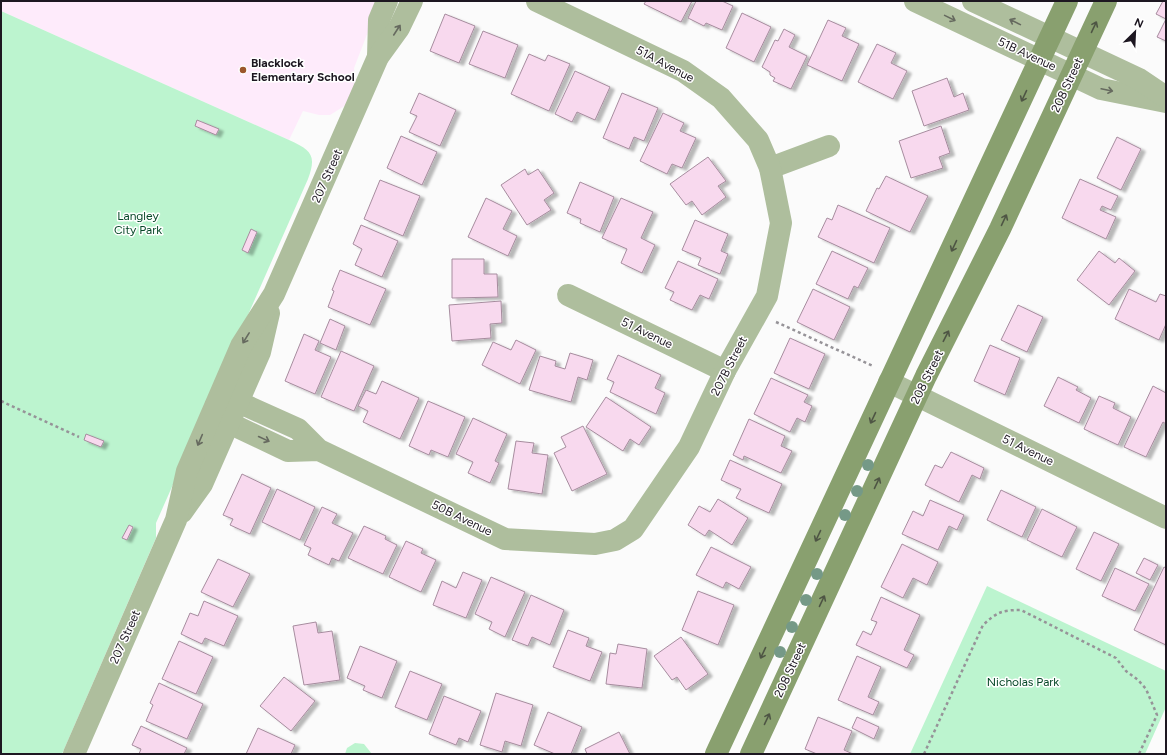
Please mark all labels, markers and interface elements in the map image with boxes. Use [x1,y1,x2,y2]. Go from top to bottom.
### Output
north arrow [1115,12,1155,52]
one-way arrow [943,15,955,22]
text: N [1132,16,1145,31]
one-way arrow [1010,18,1022,25]
one-way arrow [1091,21,1098,33]
one-way arrow [394,24,402,36]
street label: 51B Avenue [996,34,1059,74]
street label: 51A Avenue [634,43,697,85]
street label: 208 Street [1048,55,1086,114]
place label: Blacklock Elementary School [251,56,355,84]
marker: Blacklock Elementary School [238,65,248,75]
one-way arrow [1101,87,1114,95]
one-way arrow [1020,90,1027,102]
street label: 207 Street [309,147,345,205]
park label: Langley City Park [114,209,162,237]
one-way arrow [1001,215,1008,227]
one-way arrow [950,240,957,252]
street label: 51 Avenue [619,315,675,352]
one-way arrow [943,330,950,342]
one-way arrow [242,333,250,344]
street label: 207B Street [708,334,750,398]
street label: 208 Street [908,347,946,406]
one-way arrow [868,411,876,423]
street label: 51 Avenue [1000,432,1056,469]
one-way arrow [196,434,204,446]
one-way arrow [258,436,270,443]
one-way arrow [874,477,881,489]
street label: 50B Avenue [430,497,495,539]
one-way arrow [813,529,821,541]
one-way arrow [819,595,826,607]
street label: 207 Street [107,608,143,666]
street label: 208 Street [771,640,809,699]
one-way arrow [759,647,766,659]
park label: Nicholas Park [987,675,1059,689]
one-way arrow [764,713,771,725]

